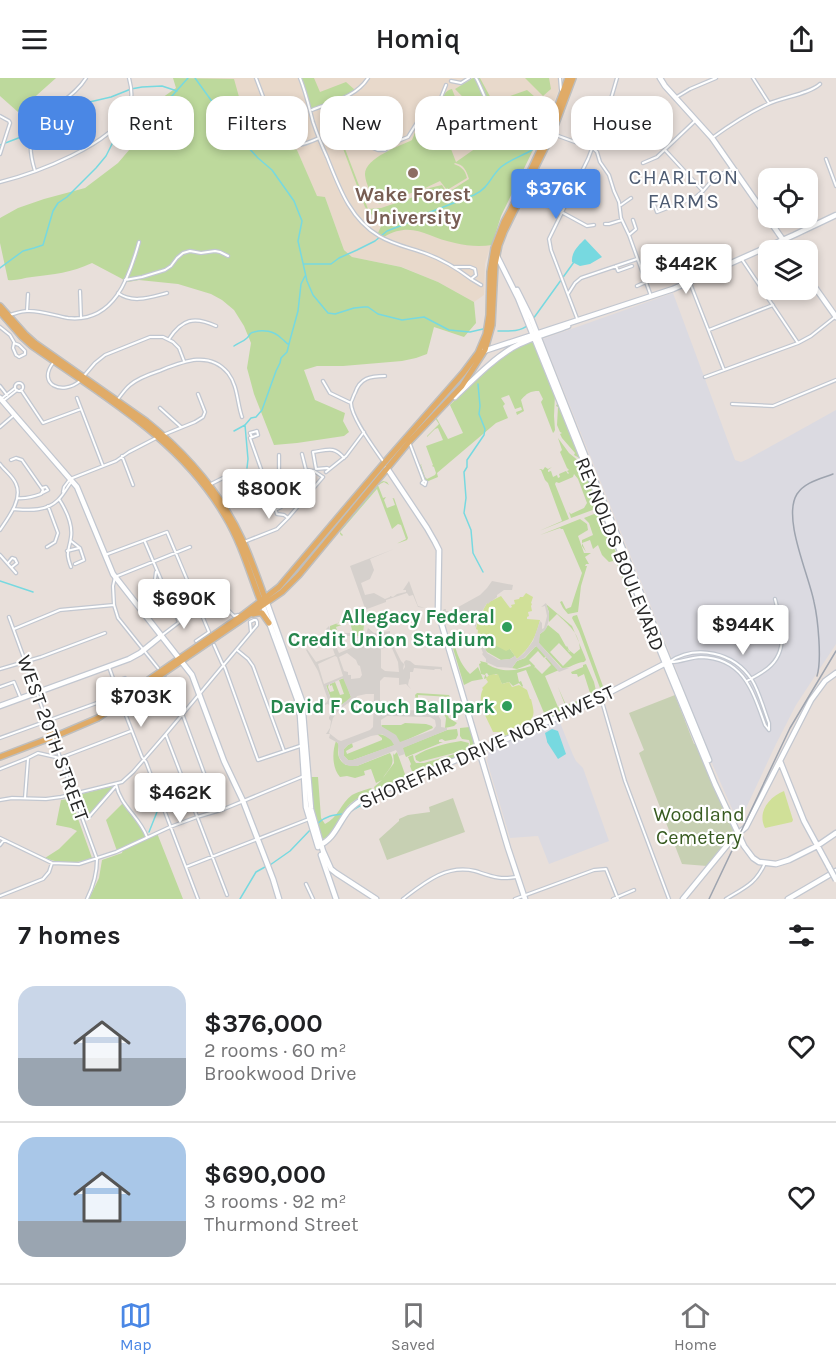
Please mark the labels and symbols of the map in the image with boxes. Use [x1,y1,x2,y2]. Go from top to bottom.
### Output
district label: CHARLTON FARMS [628,165,740,213]
marker: Wake Forest University [406,166,420,180]
pin: $376K [514,169,598,220]
place label: Wake Forest University [355,183,471,229]
pin: $442K [644,244,728,295]
street label: REYNOLDS BOULEVARD [571,454,669,654]
pin: $800K [227,469,311,520]
pin: $690K [142,579,226,630]
place label: Allegacy Federal Credit Union Stadium [288,605,495,651]
pin: $944K [701,605,785,656]
marker: Allegacy Federal Credit Union Stadium [500,620,514,634]
street label: WEST 20TH STREET [12,652,94,824]
pin: $703K [99,677,183,728]
street label: SHOREFAIR DRIVE NORTHWEST [356,680,618,814]
place label: David F. Couch Ballpark [270,695,495,718]
marker: David F. Couch Ballpark [500,699,514,713]
pin: $462K [138,773,222,824]
park label: Woodland Cemetery [653,803,745,849]

